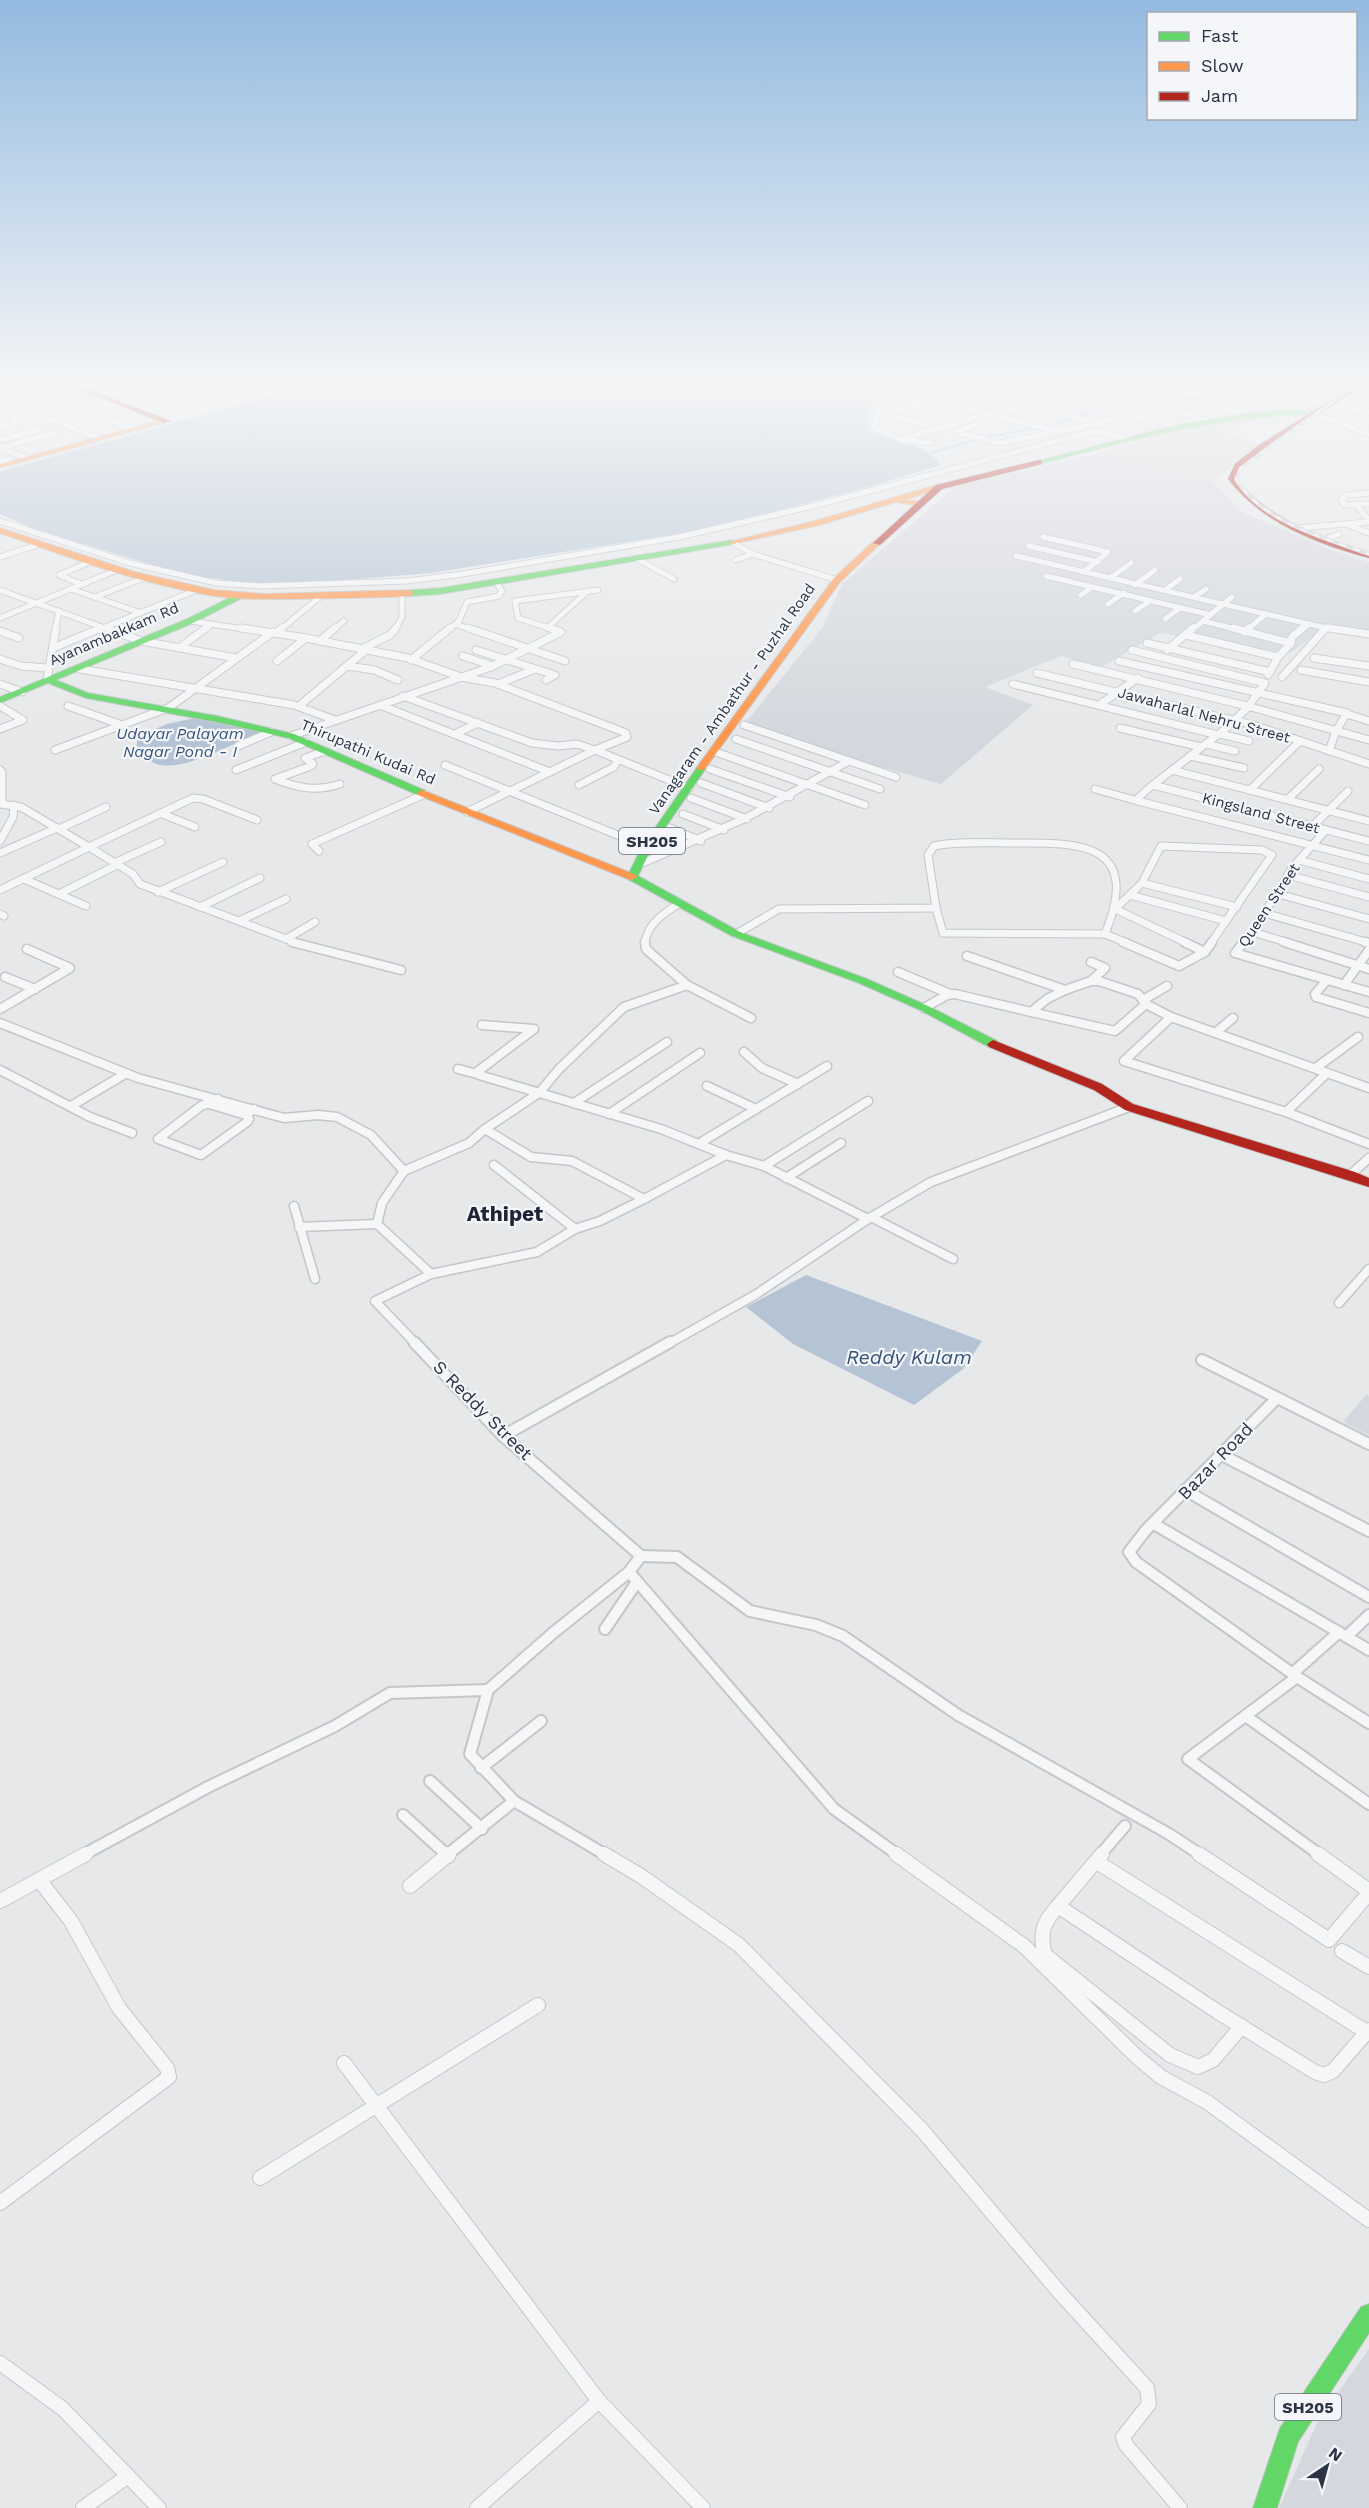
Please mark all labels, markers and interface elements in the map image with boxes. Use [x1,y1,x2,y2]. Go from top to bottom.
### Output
legend [1147,12,1357,120]
text: Fast [1201,25,1239,46]
text: Slow [1201,55,1244,76]
text: Jam [1201,85,1238,106]
street label: Vanagaram - Ambathur - Puzhal Road [645,580,819,818]
street label: Ayanambakkam Rd [46,599,182,669]
street label: Jawaharlal Nehru Street [1116,683,1293,747]
street label: Thirupathi Kudai Rd [298,715,438,789]
water label: Udayar Palayam Nagar Pond - I [116,724,244,761]
street label: Kingsland Street [1200,789,1322,838]
road number: SH205 [619,828,685,854]
street label: Queen Street [1234,859,1304,950]
district label: Athipet [467,1201,543,1226]
water label: Reddy Kulam [846,1345,972,1369]
street label: S Reddy Street [429,1356,537,1464]
street label: Bazar Road [1173,1418,1257,1504]
road number: SH205 [1275,2394,1341,2420]
north arrow [1297,2436,1357,2496]
text: N [1325,2443,1346,2465]

